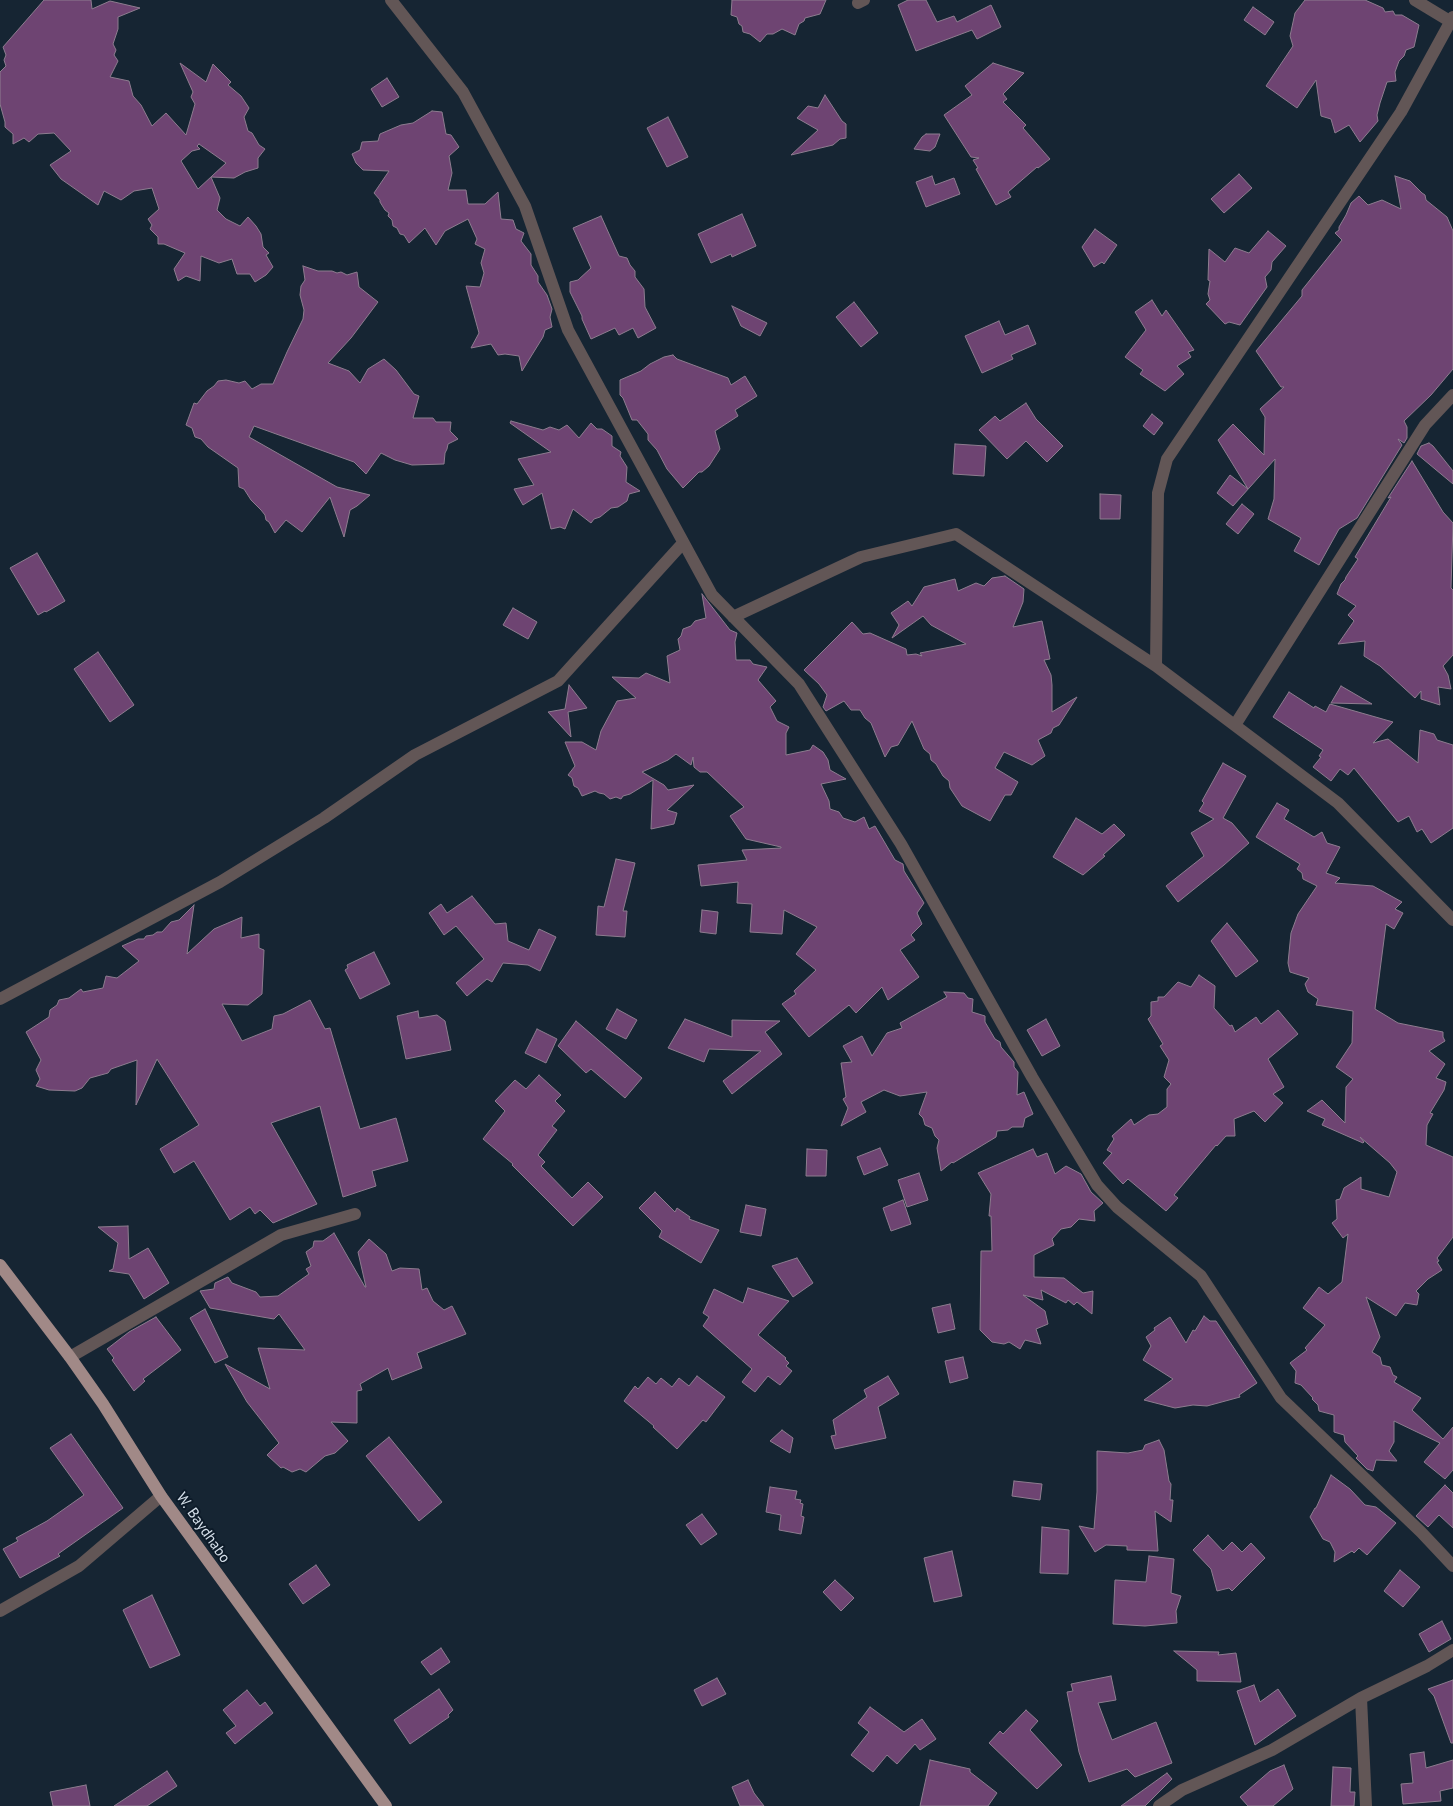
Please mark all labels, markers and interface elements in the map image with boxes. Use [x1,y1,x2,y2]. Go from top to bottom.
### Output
street label: W. Baydhabo [172,1489,234,1567]

